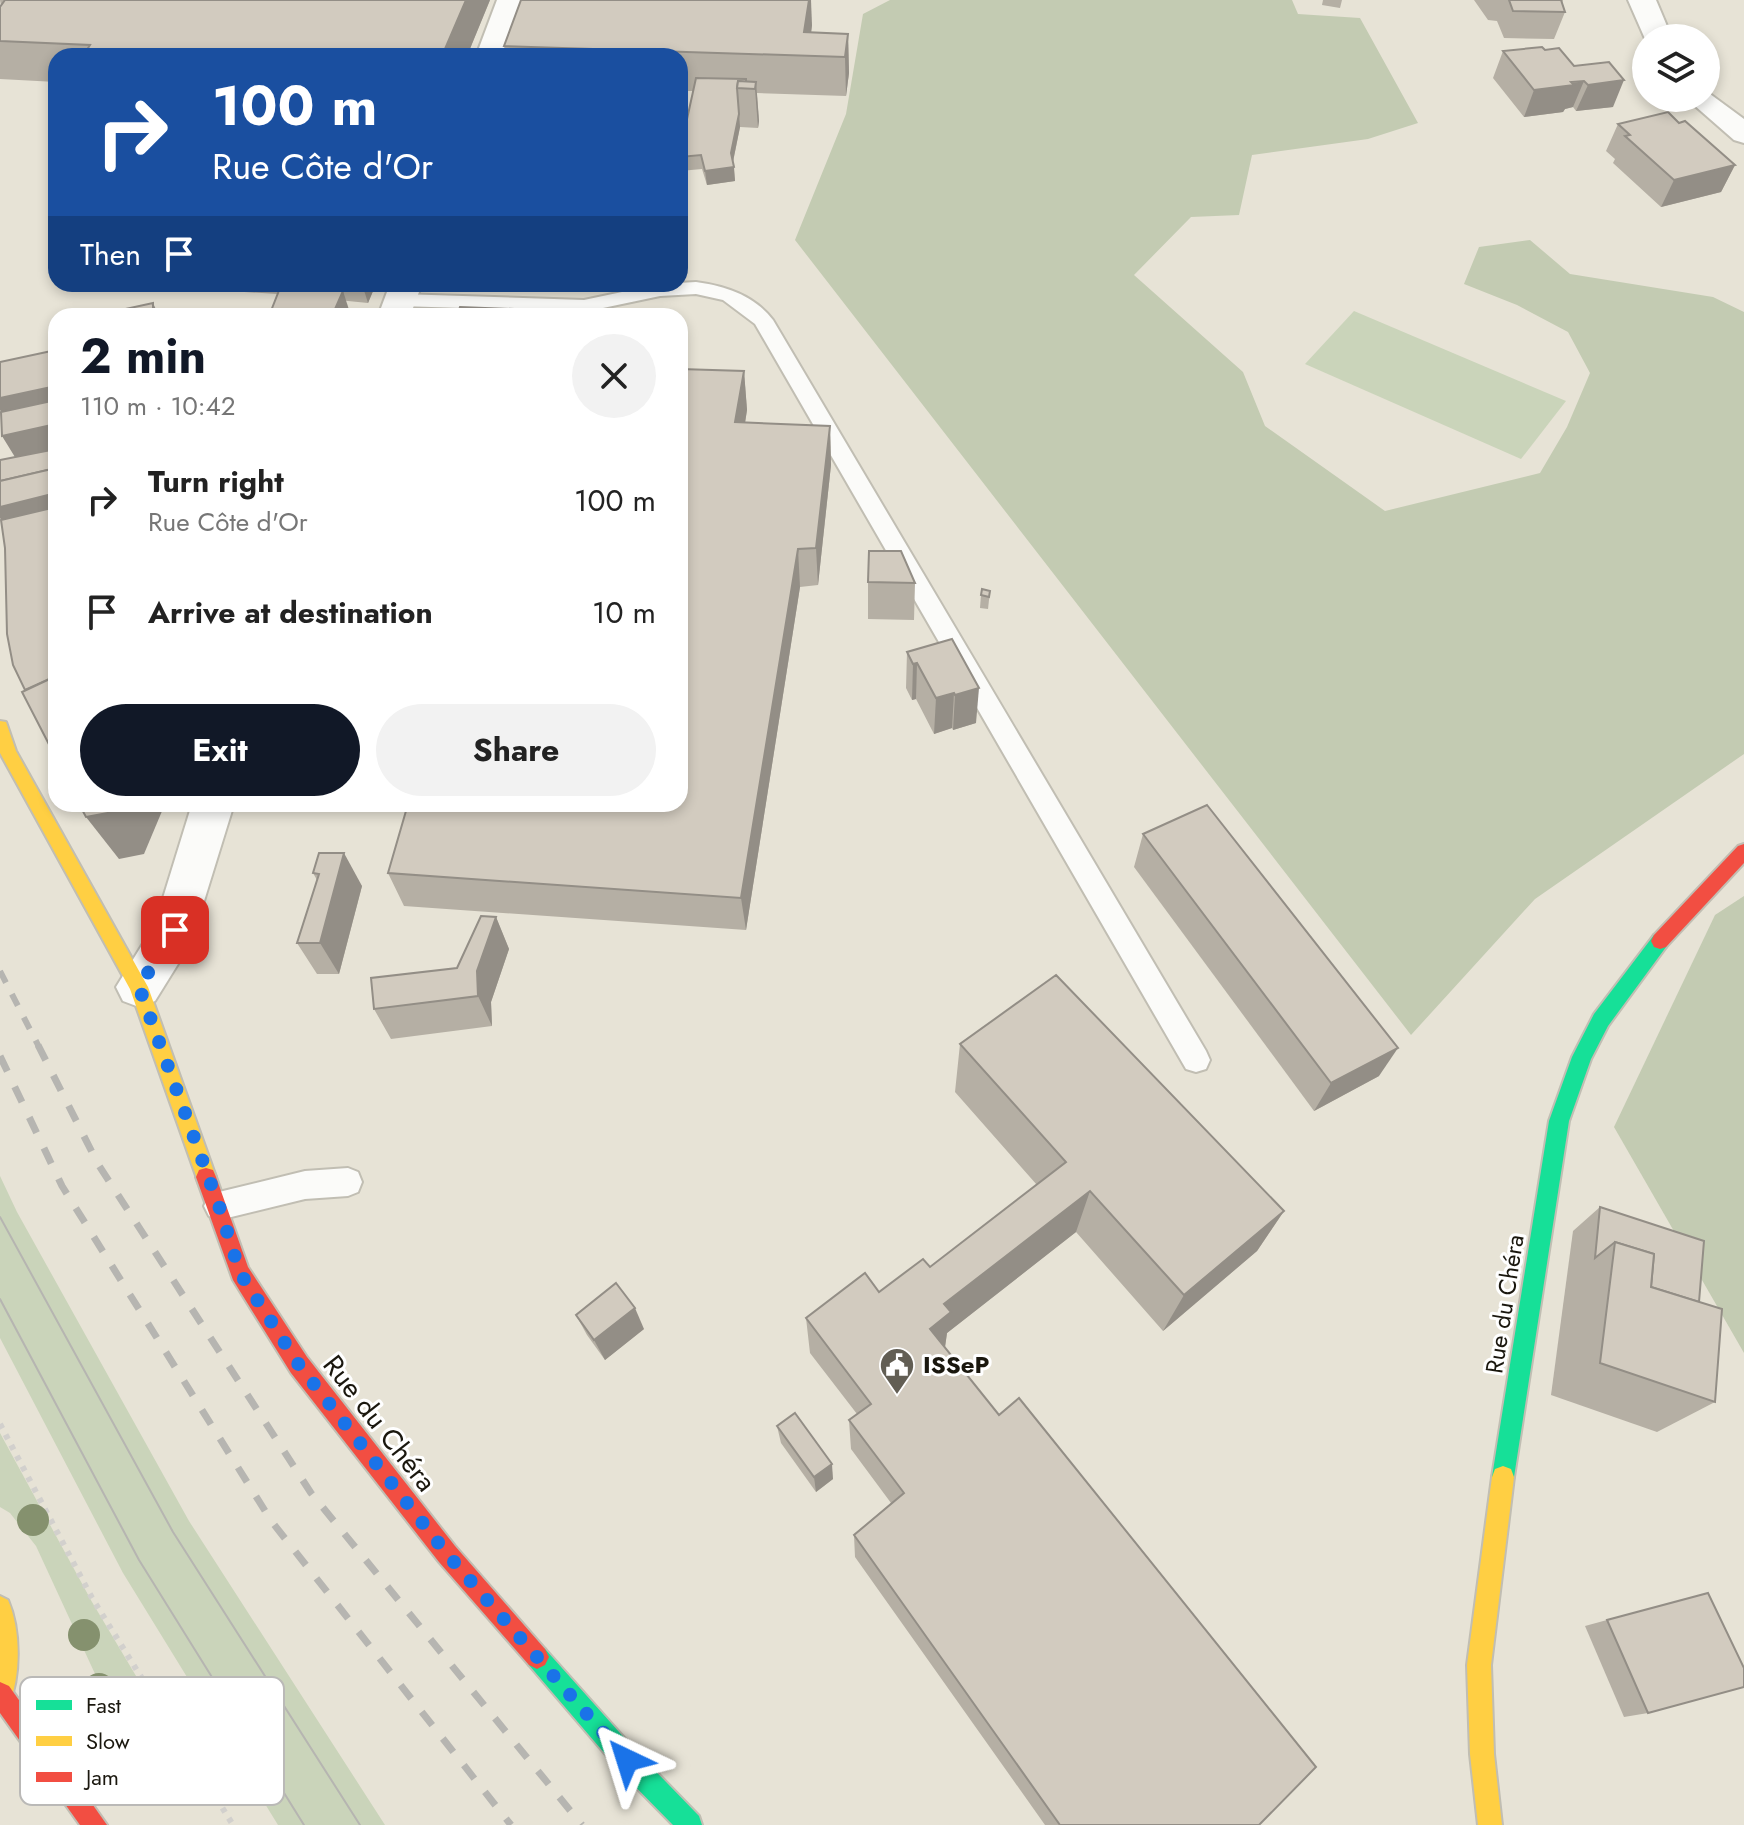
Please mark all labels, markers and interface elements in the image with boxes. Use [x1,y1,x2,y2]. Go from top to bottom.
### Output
map controls [1632,24,1720,112]
button: layers [1632,24,1720,112]
text: 100 m [212,65,377,146]
icon: right [80,80,184,184]
text: Rue Côte d'Or [212,140,433,192]
icon: arrive [157,232,201,276]
text: Then [80,233,141,276]
text: 2 min [80,322,206,391]
button: close [572,334,656,418]
text: 110 m · 10:42 [80,387,236,425]
text: Turn right [148,460,284,503]
icon: right [80,478,124,522]
text: 100 m [574,479,656,522]
text: Rue Côte d'Or [148,503,308,541]
icon: arrive [80,590,124,634]
text: Arrive at destination [148,591,433,634]
text: 10 m [592,591,656,634]
button: Exit [80,704,360,796]
button: Share [376,704,656,796]
pin [141,896,209,964]
icon: arrive [153,908,197,952]
street label: Rue du Chéra [1476,1232,1533,1376]
street label: Rue du Chéra [313,1346,446,1500]
public building icon: ISSeP [878,1346,916,1396]
place label: ISSeP [923,1347,989,1382]
legend [20,1677,284,1805]
text: Fast [86,1689,122,1721]
position arrow [585,1718,669,1802]
text: Slow [86,1725,130,1757]
text: Jam [83,1761,119,1793]

